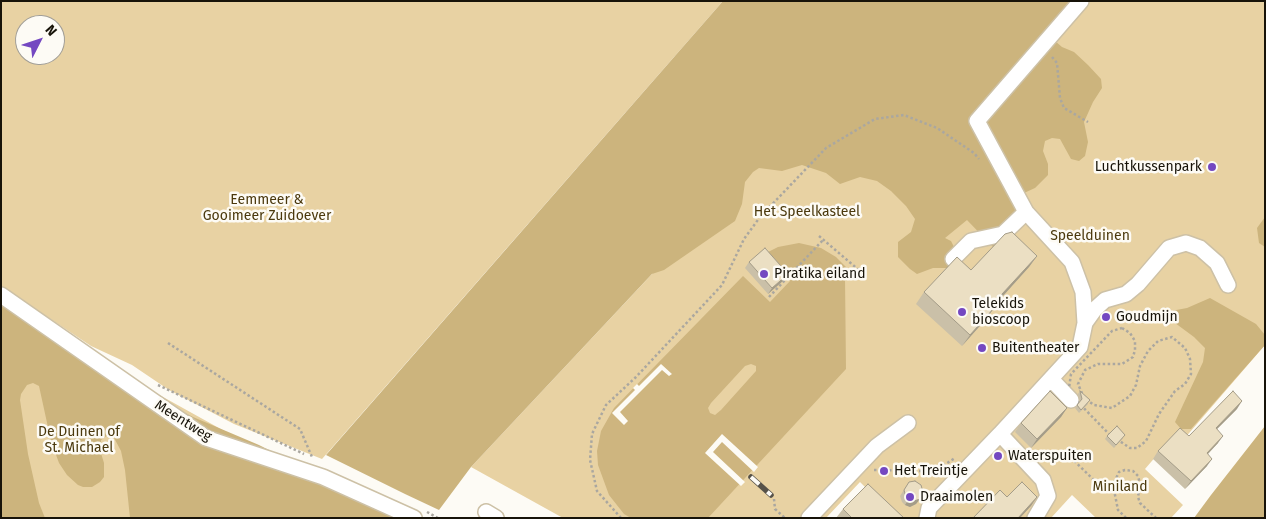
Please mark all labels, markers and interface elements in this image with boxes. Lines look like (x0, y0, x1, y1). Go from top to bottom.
north arrow (15, 15, 65, 65)
text: N (41, 21, 60, 40)
place label: Luchtkussenpark (1095, 159, 1202, 175)
marker: Luchtkussenpark (1206, 161, 1218, 173)
park label: Eemmeer & Gooimeer Zuidoever (203, 192, 331, 224)
park label: Het Speelkasteel (754, 204, 860, 220)
park label: Speelduinen (1050, 228, 1130, 244)
place label: Piratika eiland (774, 266, 866, 282)
marker: Piratika eiland (758, 268, 770, 280)
place label: Telekids bioscoop (972, 296, 1030, 328)
marker: Telekids bioscoop (956, 306, 968, 318)
place label: Goudmijn (1116, 309, 1178, 325)
marker: Goudmijn (1100, 311, 1112, 323)
place label: Buitentheater (992, 340, 1080, 356)
marker: Buitentheater (976, 342, 988, 354)
street label: Meentweg (151, 397, 215, 445)
park label: De Duinen of St. Michael (38, 424, 120, 457)
place label: Waterspuiten (1008, 448, 1092, 464)
marker: Waterspuiten (992, 450, 1004, 462)
place label: Het Treintje (894, 463, 968, 479)
marker: Het Treintje (878, 465, 890, 477)
park label: Miniland (1092, 479, 1148, 495)
place label: Draaimolen (920, 489, 993, 505)
marker: Draaimolen (904, 491, 916, 503)

